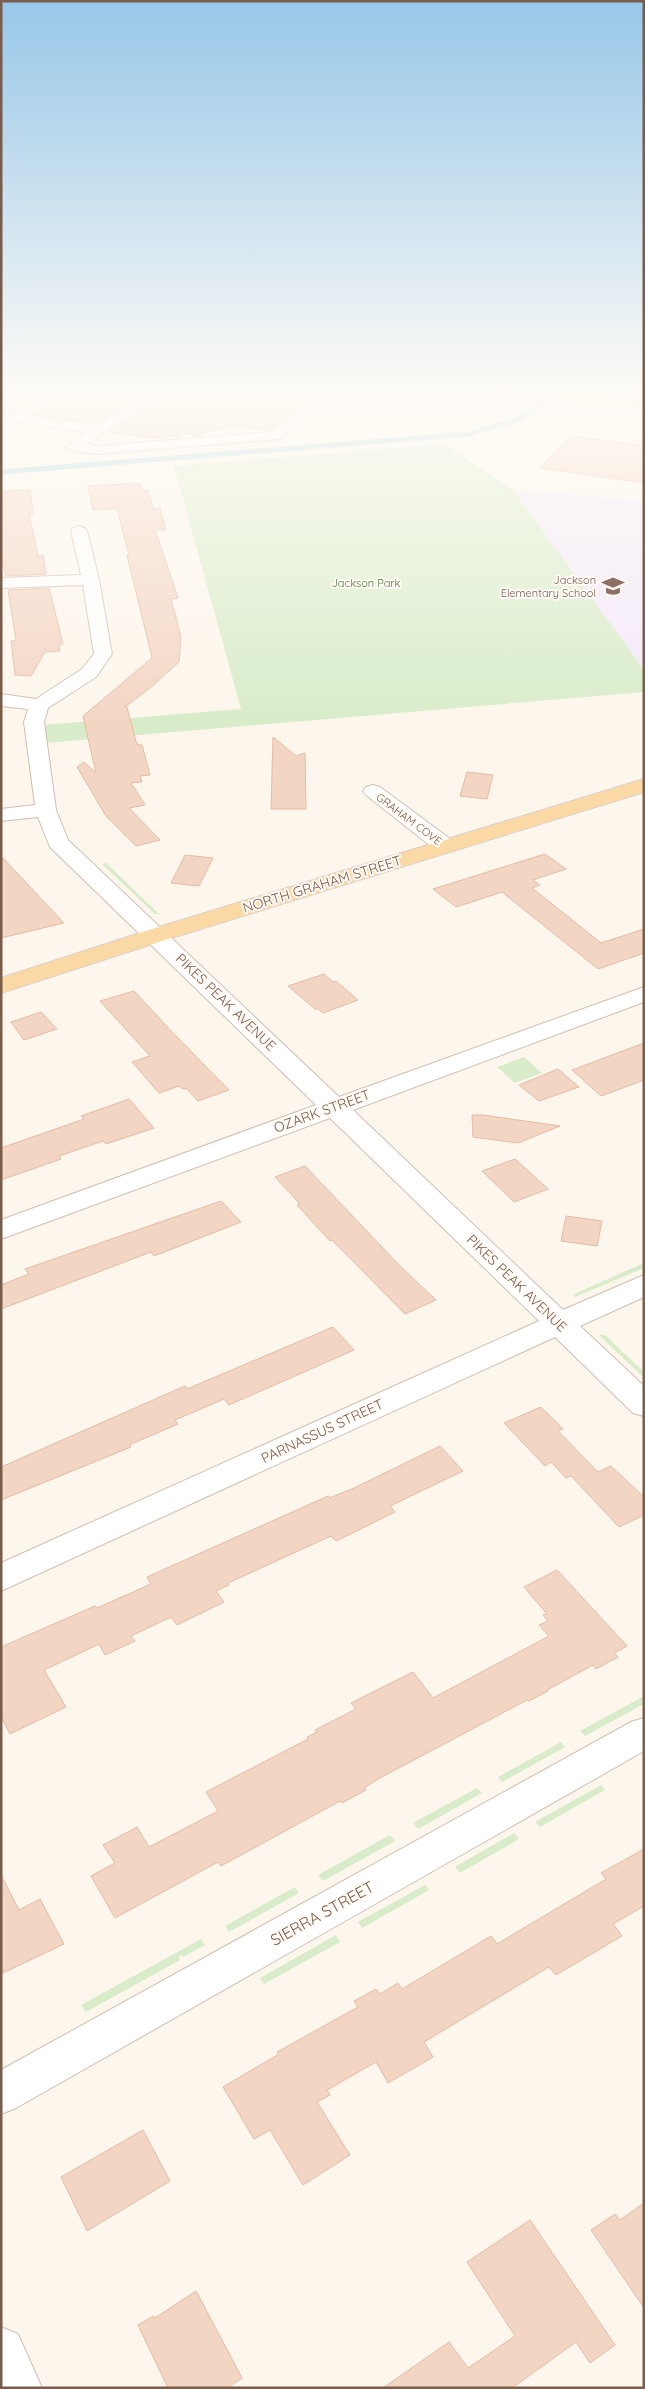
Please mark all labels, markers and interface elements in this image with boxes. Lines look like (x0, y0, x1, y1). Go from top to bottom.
place label: Jackson Elementary School (501, 573, 596, 600)
school or university icon: Jackson Elementary School (600, 573, 626, 599)
park label: Jackson Park (332, 576, 401, 590)
street label: GRAHAM COVE (374, 790, 444, 848)
street label: NORTH GRAHAM STREET (240, 851, 404, 917)
street label: PIKES PEAK AVENUE (172, 949, 280, 1055)
street label: OZARK STREET (271, 1085, 373, 1137)
street label: PIKES PEAK AVENUE (463, 1230, 571, 1336)
street label: PARNASSUS STREET (258, 1395, 386, 1467)
street label: SIERRA STREET (267, 1876, 378, 1950)

